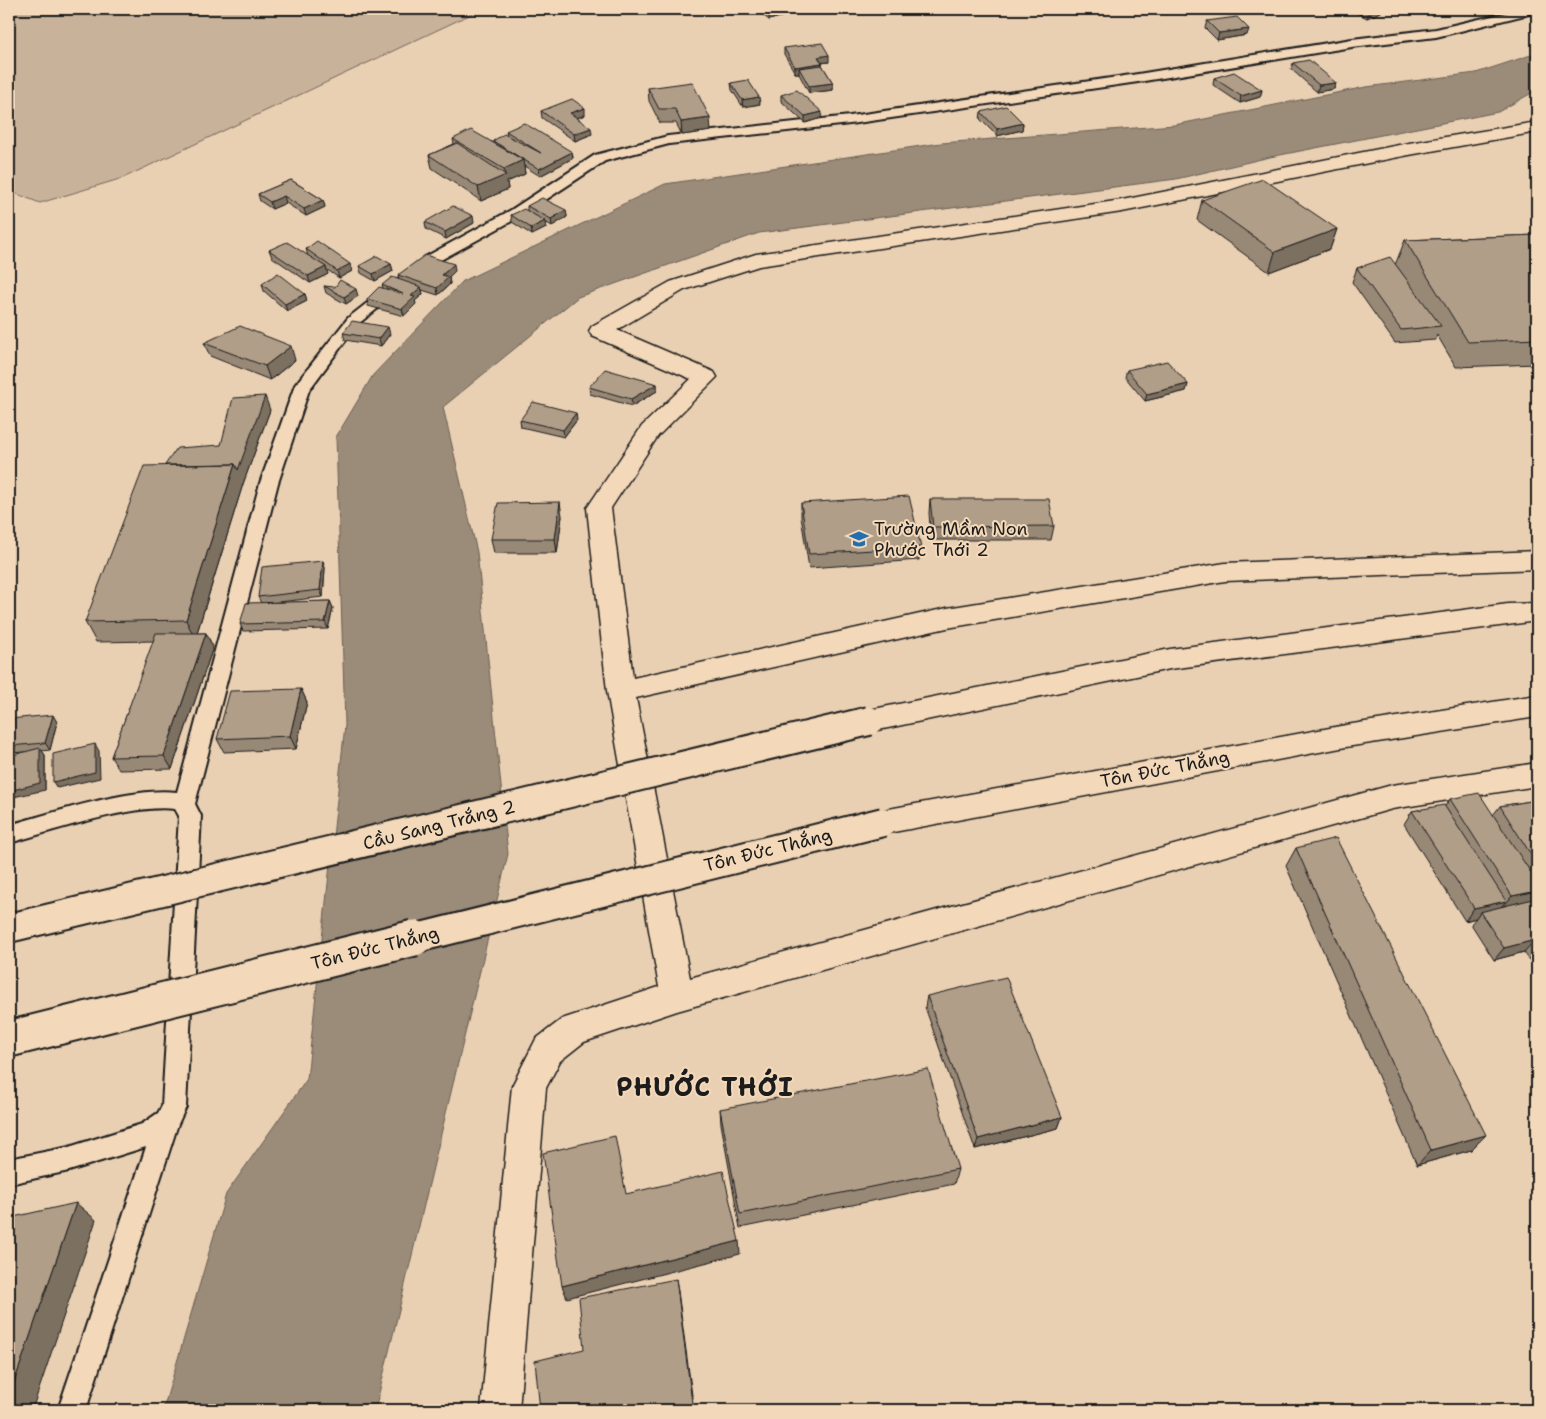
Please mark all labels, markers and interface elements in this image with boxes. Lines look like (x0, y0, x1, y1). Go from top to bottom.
place label: Trường Mầm Non Phước Thới 2 (874, 517, 1028, 562)
school or university icon: Trường Mầm Non Phước Thới 2 (848, 528, 870, 550)
street label: Tôn Đức Thắng (1098, 745, 1232, 793)
street label: Cầu Sang Trắng 2 (360, 794, 518, 856)
street label: Tôn Đức Thắng (702, 823, 834, 877)
street label: Tôn Đức Thắng (309, 921, 441, 975)
district label: PHƯỚC THỚI (616, 1068, 794, 1104)

